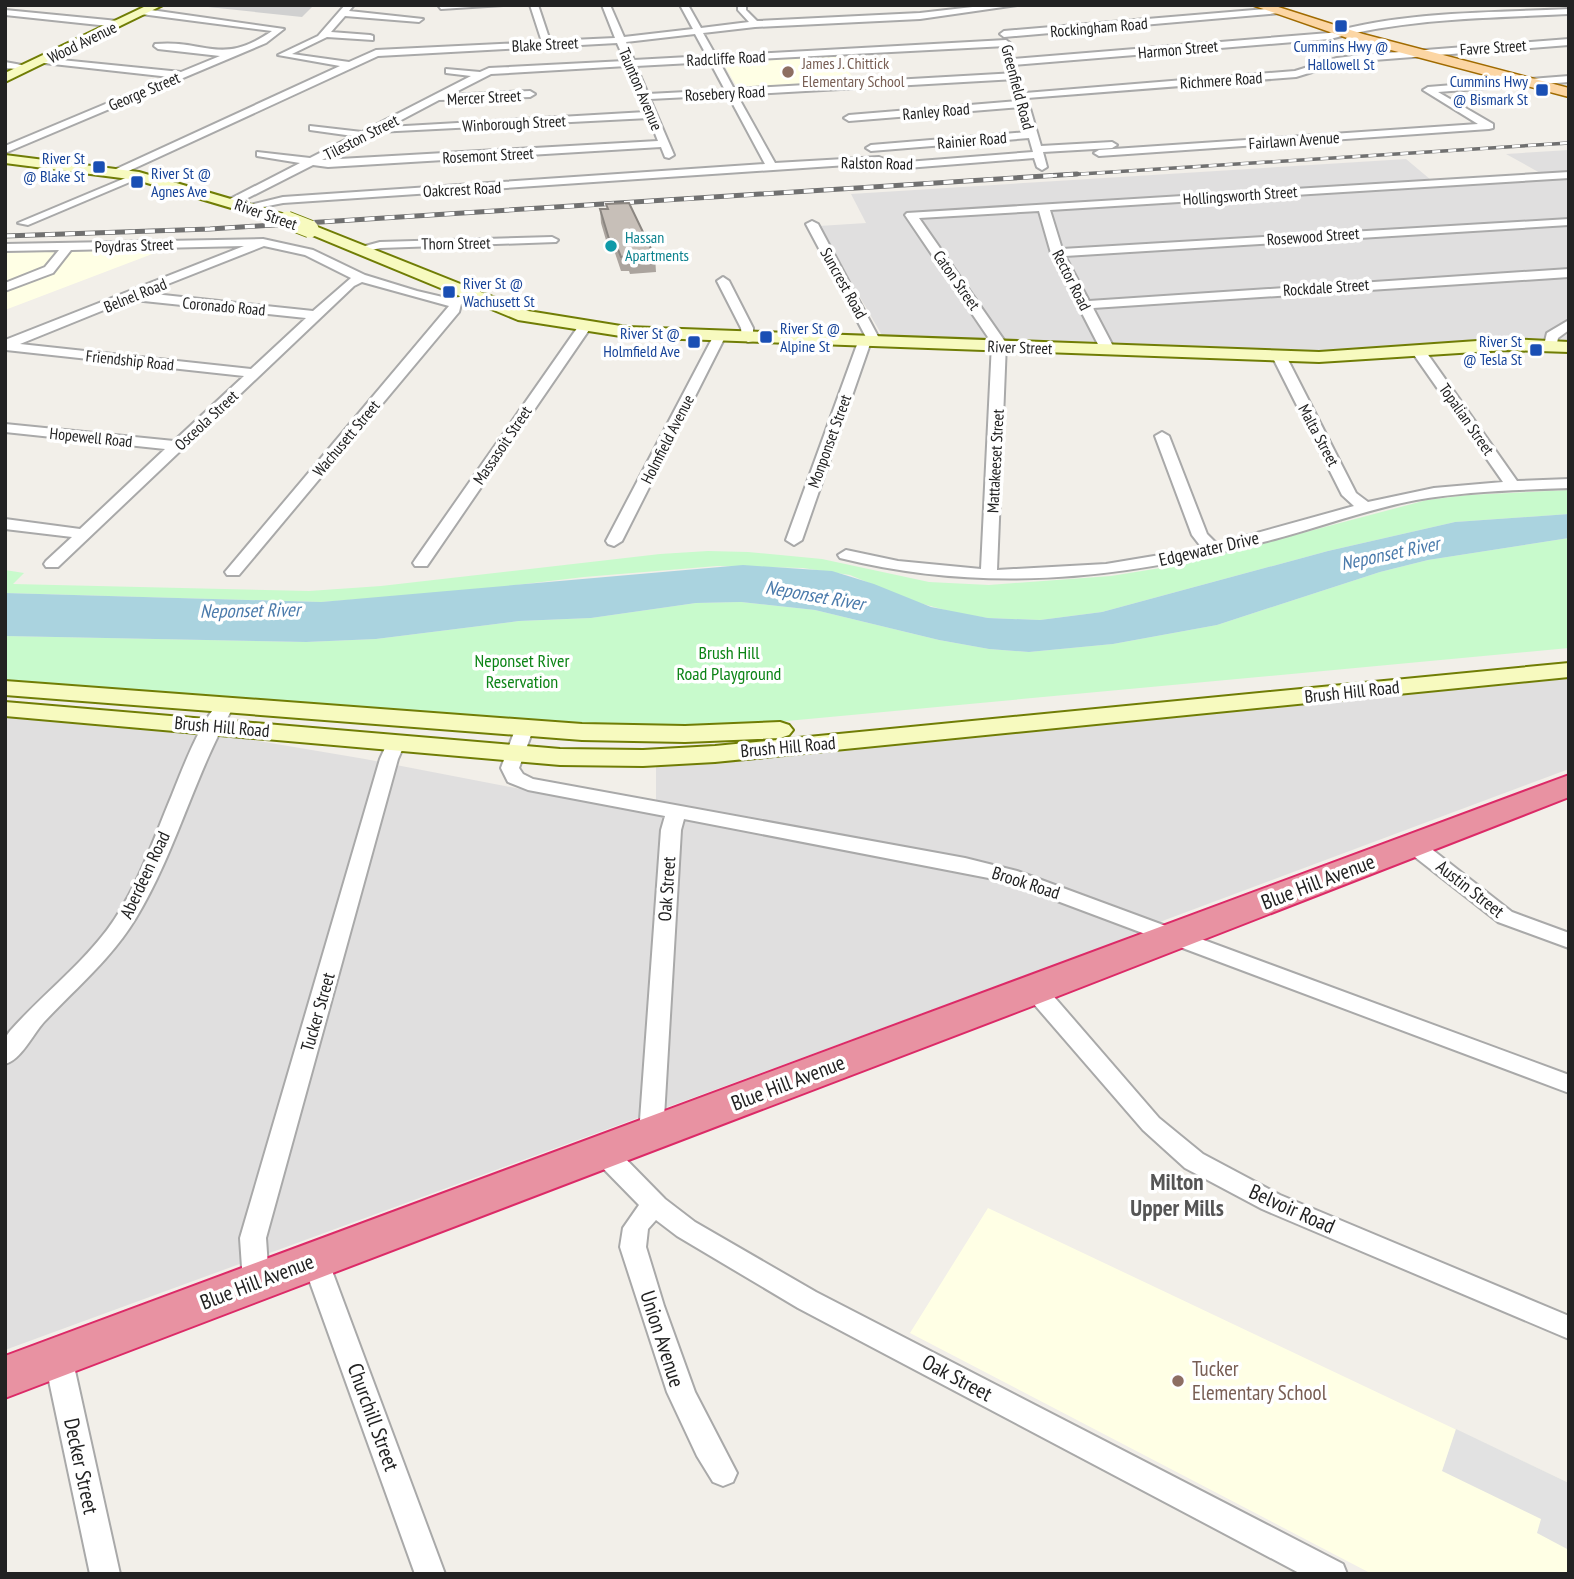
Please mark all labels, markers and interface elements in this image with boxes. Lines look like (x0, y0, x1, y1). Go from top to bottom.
street label: Rockingham Road (1049, 13, 1149, 41)
street label: Wood Avenue (44, 17, 120, 67)
marker: Cummins Hwy @ Hallowell St (1333, 18, 1349, 34)
street label: Blake Street (511, 32, 579, 56)
street label: Harmon Street (1137, 35, 1219, 62)
street label: Favre Street (1459, 35, 1528, 59)
place label: Cummins Hwy @ Hallowell St (1293, 36, 1389, 74)
street label: Greenfield Road (997, 42, 1039, 132)
street label: Taunton Avenue (615, 45, 667, 133)
street label: Radcliffe Road (686, 46, 766, 70)
place label: James J. Chittick Elementary School (801, 53, 905, 91)
marker: James J. Chittick Elementary School (780, 64, 796, 80)
street label: George Street (105, 67, 183, 115)
street label: Richmere Road (1179, 67, 1263, 93)
place label: Cummins Hwy @ Bismark St (1450, 71, 1529, 109)
street label: Rosebery Road (684, 81, 766, 105)
marker: Cummins Hwy @ Bismark St (1534, 82, 1550, 98)
street label: Mercer Street (446, 85, 522, 109)
street label: Ranley Road (902, 98, 971, 124)
street label: Tileston Street (320, 109, 402, 164)
street label: Winborough Street (462, 110, 567, 136)
street label: Rainier Road (936, 127, 1008, 153)
street label: Fairlawn Avenue (1248, 127, 1340, 153)
street label: Rosemont Street (442, 143, 535, 167)
place label: River St @ Blake St (23, 148, 86, 186)
street label: Ralston Road (841, 152, 913, 174)
marker: River St @ Blake St (91, 159, 107, 175)
place label: River St @ Agnes Ave (151, 163, 211, 201)
marker: River St @ Agnes Ave (129, 174, 145, 190)
street label: Oakcrest Road (422, 177, 502, 201)
street label: Hollingsworth Street (1182, 181, 1298, 209)
street label: River Street (232, 194, 300, 234)
street label: Rosewood Street (1266, 223, 1360, 249)
place label: Hassan Apartments (625, 227, 689, 265)
street label: Thorn Street (421, 232, 491, 254)
street label: Poydras Street (94, 234, 174, 256)
marker: Hassan Apartments (603, 238, 619, 254)
street label: Suncrest Road (816, 244, 872, 322)
street label: Caton Street (929, 246, 985, 314)
street label: Rector Road (1048, 246, 1096, 314)
street label: Belnel Road (101, 273, 169, 317)
place label: River St @ Wachusett St (463, 273, 535, 311)
street label: Rockdale Street (1282, 274, 1370, 300)
marker: River St @ Wachusett St (441, 284, 457, 300)
street label: Coronado Road (182, 292, 266, 320)
place label: River St @ Alpine St (780, 318, 840, 356)
place label: River St @ Holmfield Ave (603, 323, 680, 361)
marker: River St @ Alpine St (758, 329, 774, 345)
place label: River St @ Tesla St (1463, 331, 1523, 369)
marker: River St @ Holmfield Ave (686, 334, 702, 350)
street label: River Street (987, 336, 1053, 358)
marker: River St @ Tesla St (1528, 342, 1544, 358)
street label: Friendship Road (85, 345, 175, 375)
street label: Topalian Street (1435, 379, 1499, 459)
street label: Osceola Street (170, 385, 242, 454)
street label: Holmfield Avenue (636, 391, 698, 487)
street label: Monponset Street (803, 391, 855, 490)
street label: Wachusett Street (308, 395, 384, 480)
street label: Malta Street (1294, 400, 1344, 470)
street label: Massasoit Street (468, 401, 536, 488)
street label: Mattakeeset Street (982, 408, 1008, 513)
street label: Hopewell Road (49, 423, 133, 451)
street label: Edgewater Drive (1157, 526, 1261, 571)
water label: Neponset River (1339, 530, 1444, 575)
water label: Neponset River (764, 574, 869, 616)
water label: Neponset River (200, 597, 303, 623)
park label: Brush Hill Road Playground (677, 641, 781, 685)
park label: Neponset River Reservation (475, 649, 569, 693)
street label: Brush Hill Road (1303, 675, 1401, 708)
street label: Brush Hill Road (173, 711, 271, 742)
street label: Brush Hill Road (739, 731, 837, 762)
street label: Aberdeen Road (114, 827, 175, 922)
street label: Blue Hill Avenue (1257, 847, 1378, 916)
street label: Austin Street (1432, 855, 1509, 922)
street label: Oak Street (653, 856, 680, 922)
street label: Brook Road (989, 861, 1063, 904)
street label: Tucker Street (295, 970, 340, 1054)
street label: Blue Hill Avenue (727, 1048, 848, 1117)
district label: Milton Upper Mills (1130, 1167, 1224, 1222)
street label: Belvoir Road (1245, 1178, 1339, 1239)
street label: Blue Hill Avenue (196, 1247, 317, 1316)
street label: Union Avenue (634, 1287, 691, 1391)
street label: Oak Street (918, 1348, 997, 1407)
place label: Tucker Elementary School (1192, 1355, 1327, 1406)
street label: Churchill Street (342, 1359, 406, 1475)
marker: Tucker Elementary School (1170, 1373, 1186, 1389)
street label: Decker Street (58, 1416, 105, 1517)

